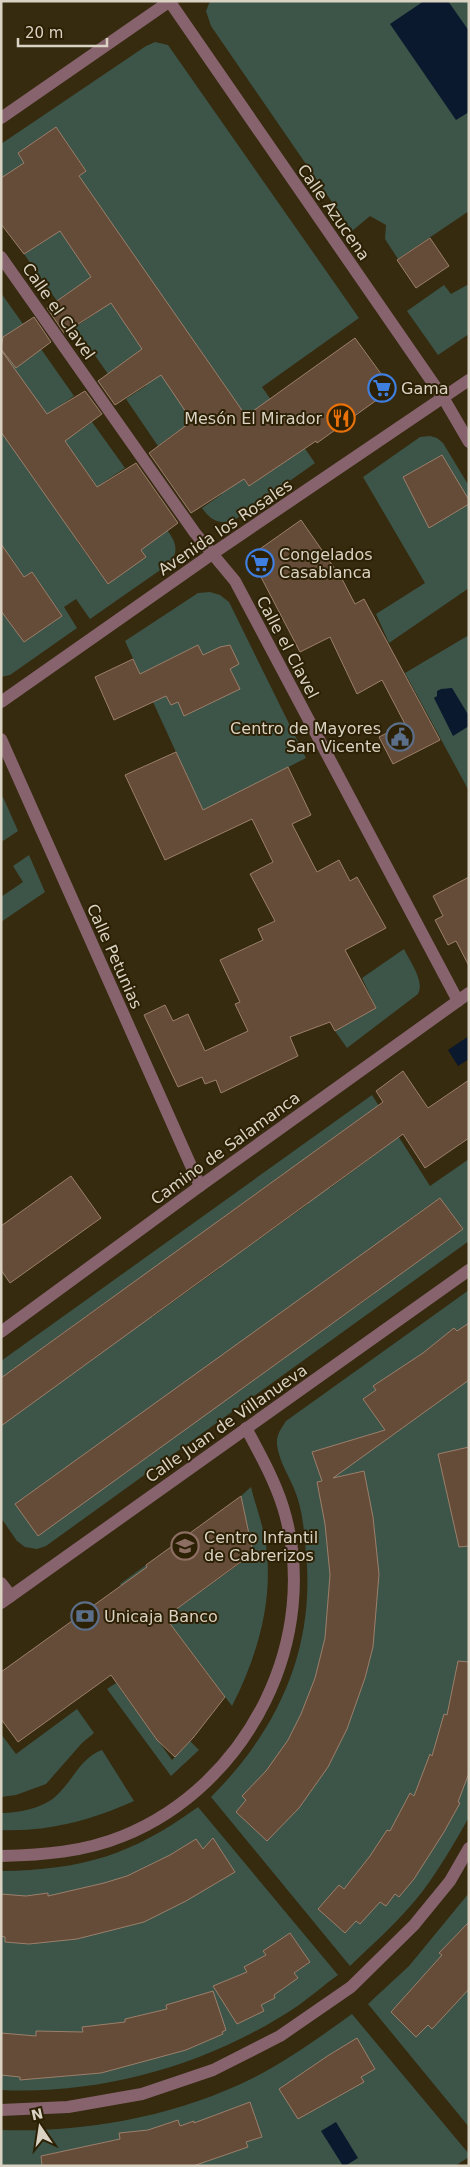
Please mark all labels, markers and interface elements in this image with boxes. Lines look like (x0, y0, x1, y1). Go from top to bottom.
scale bar (18, 15, 106, 47)
text: 20 m (25, 24, 63, 42)
street label: Calle Azucena (293, 161, 374, 264)
street label: Calle el Clavel (18, 259, 99, 363)
supermarket icon: Gama (367, 373, 397, 403)
place label: Gama (401, 379, 449, 398)
restaurant icon: Mesón El Mirador (326, 403, 356, 433)
place label: Mesón El Mirador (184, 409, 322, 428)
street label: Avenida los Rosales (155, 475, 296, 579)
place label: Congelados Casablanca (279, 545, 373, 582)
supermarket icon: Congelados Casablanca (245, 548, 275, 578)
street label: Calle el Clavel (253, 593, 323, 702)
place label: Centro de Mayores San Vicente (230, 719, 381, 756)
public building icon: Centro de Mayores San Vicente (385, 722, 415, 752)
street label: Calle Petunias (83, 901, 146, 1012)
street label: Camino de Salamanca (147, 1088, 303, 1209)
street label: Calle Juan de Villanueva (142, 1360, 311, 1487)
place label: Centro Infantil de Cabrerizos (204, 1528, 318, 1565)
school or university icon: Centro Infantil de Cabrerizos (170, 1531, 200, 1561)
bank icon: Unicaja Banco (70, 1601, 100, 1631)
place label: Unicaja Banco (104, 1607, 218, 1626)
north arrow (15, 2102, 65, 2152)
text: N (30, 2105, 45, 2123)

